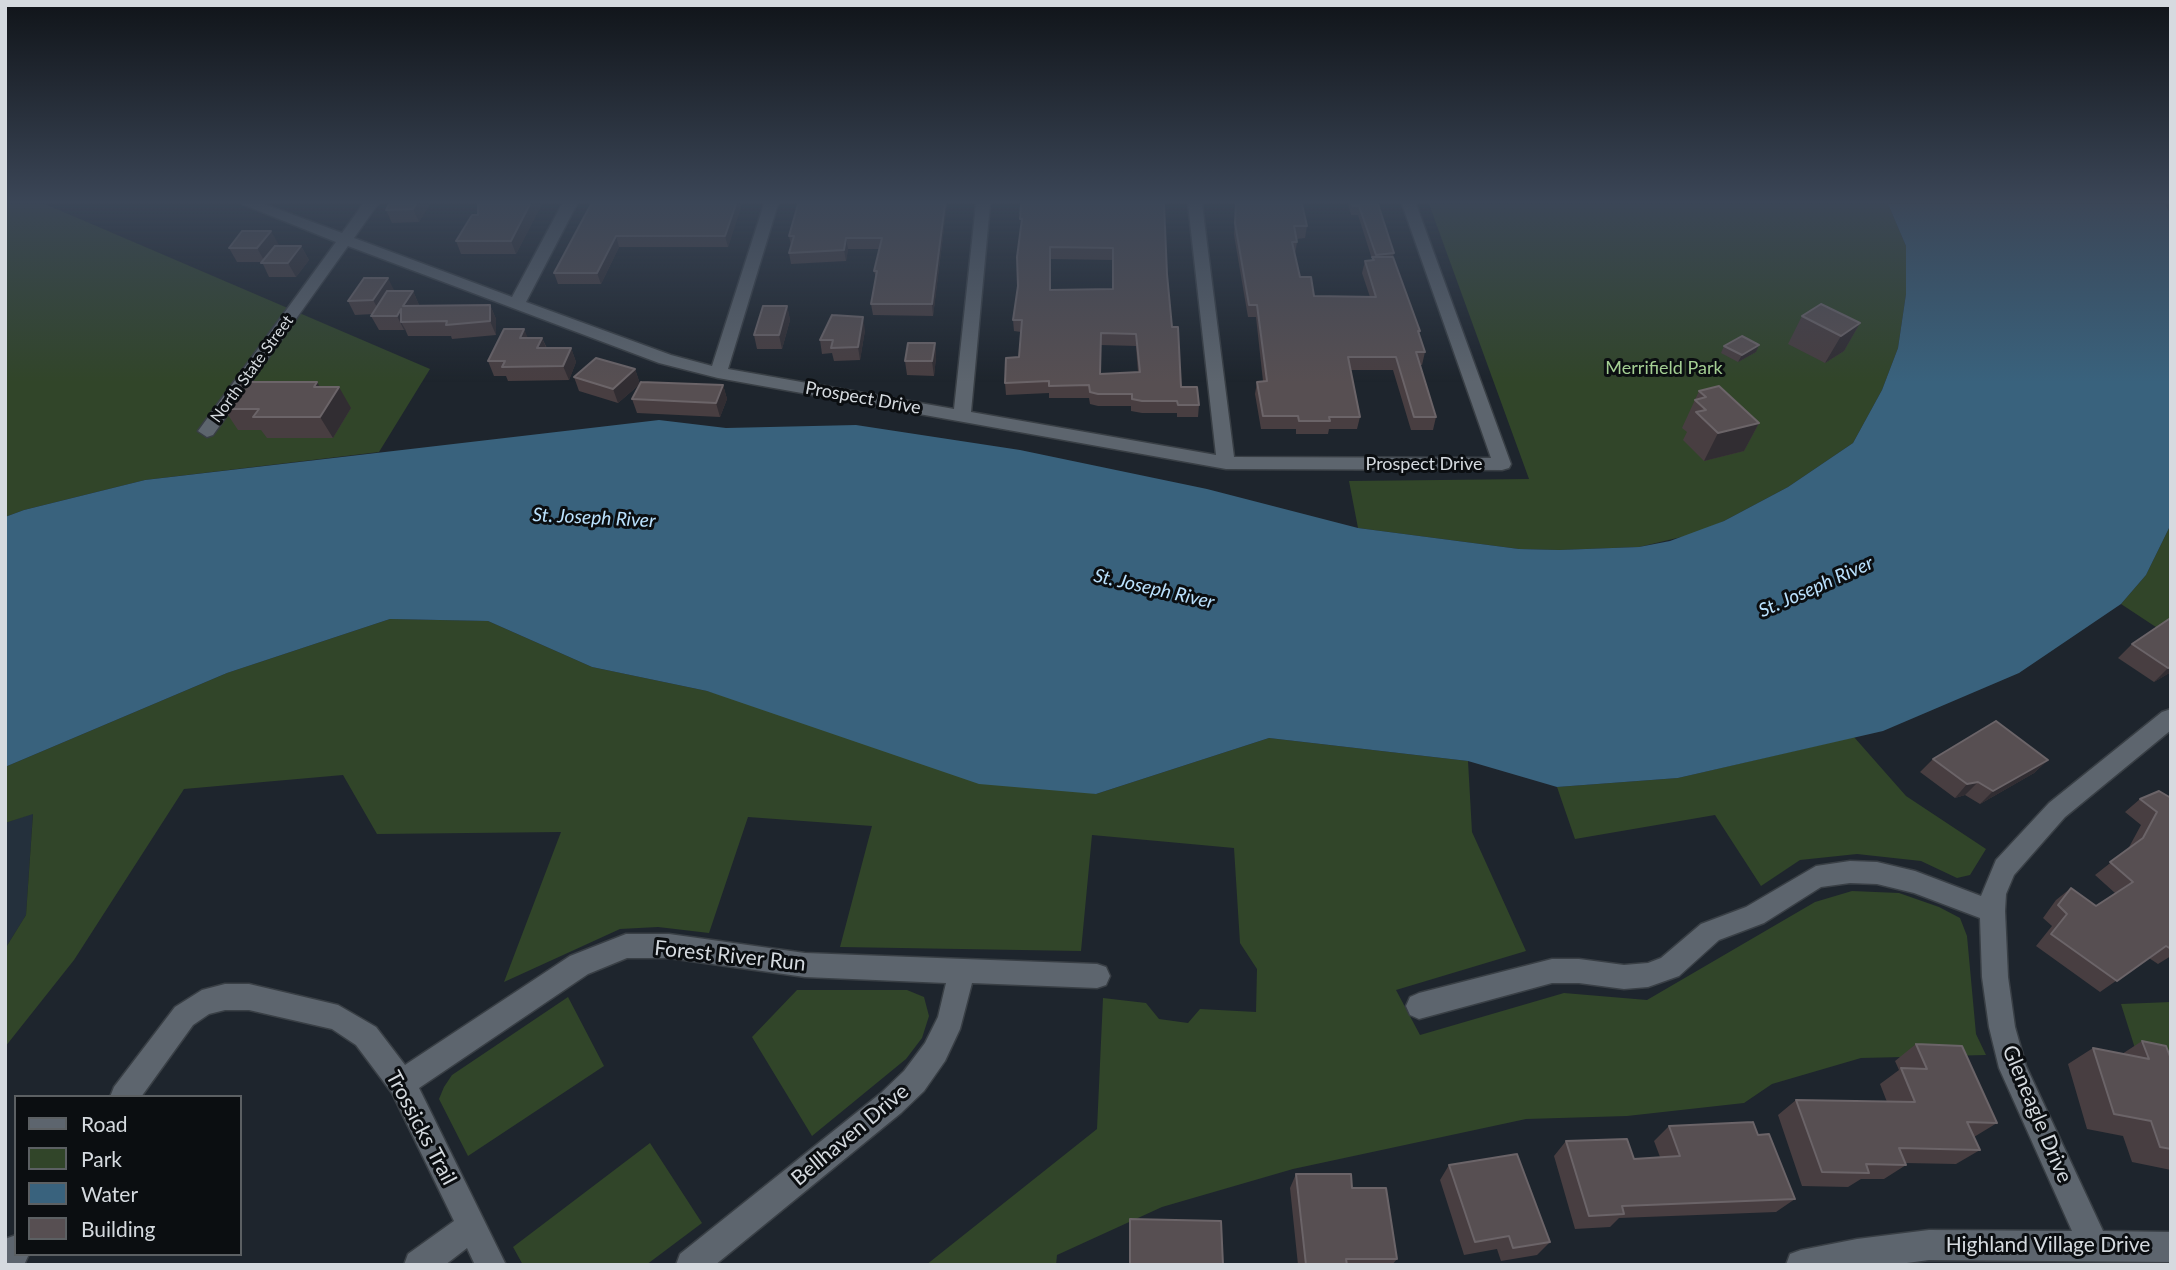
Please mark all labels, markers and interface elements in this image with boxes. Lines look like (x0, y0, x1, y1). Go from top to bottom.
street label: North State Street (207, 312, 297, 426)
park label: Merrifield Park (1605, 357, 1723, 379)
street label: Prospect Drive (804, 377, 922, 419)
street label: Prospect Drive (1366, 453, 1482, 475)
water label: St. Joseph River (532, 503, 656, 533)
water label: St. Joseph River (1755, 552, 1877, 622)
water label: St. Joseph River (1091, 564, 1217, 614)
street label: Forest River Run (653, 936, 807, 976)
street label: Gleneagle Drive (1997, 1041, 2077, 1187)
street label: Trossicks Trail (380, 1067, 462, 1189)
street label: Bellhaven Drive (786, 1079, 914, 1191)
legend (14, 1095, 242, 1256)
text: Road (81, 1111, 128, 1136)
text: Park (81, 1146, 122, 1171)
text: Water (81, 1181, 138, 1206)
text: Building (81, 1216, 156, 1241)
street label: Highland Village Drive (1946, 1232, 2150, 1258)

